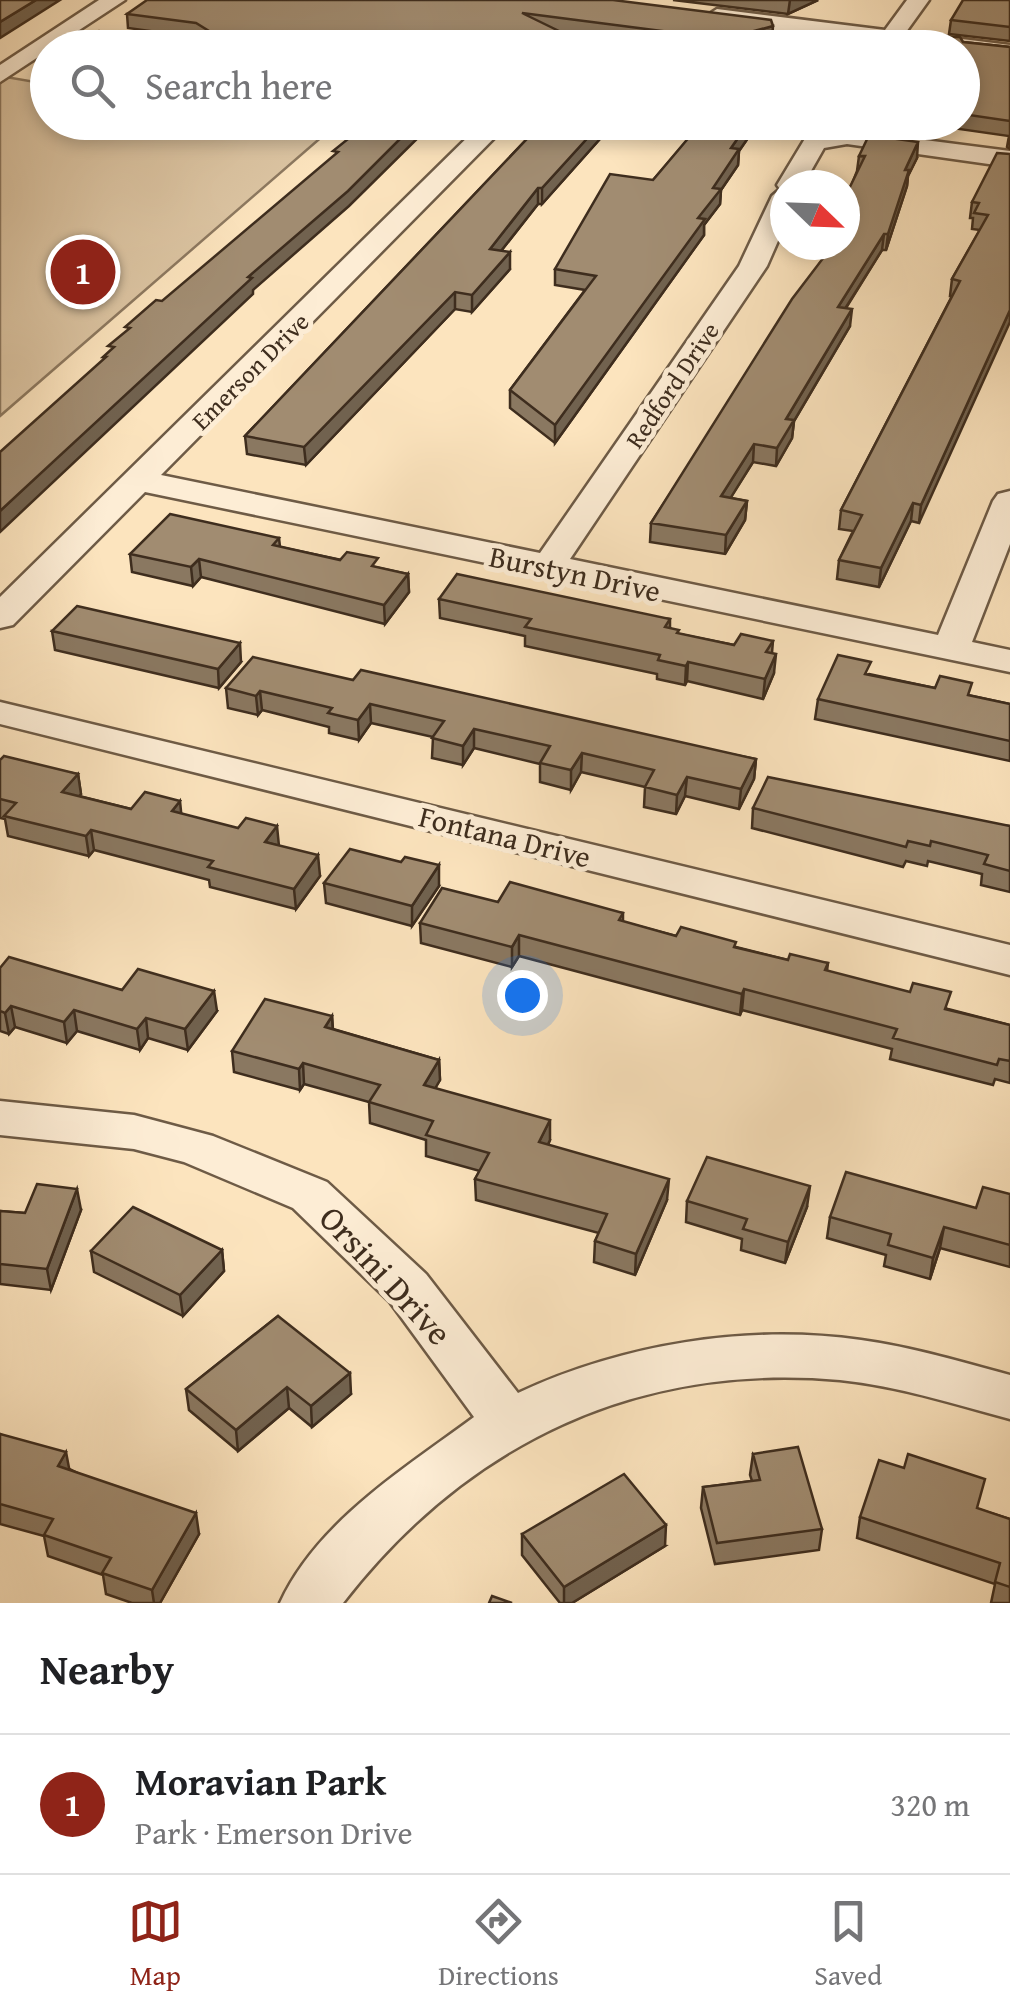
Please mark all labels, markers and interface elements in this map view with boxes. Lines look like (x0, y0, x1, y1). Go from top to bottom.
search box (30, 30, 980, 140)
text: Search here (145, 57, 333, 113)
icon: search (65, 58, 120, 113)
north arrow (770, 170, 860, 260)
pin: 1 (51, 234, 116, 310)
street label: Emerson Drive (183, 304, 317, 438)
street label: Redford Drive (616, 315, 728, 455)
street label: Burstyn Drive (485, 533, 665, 613)
street label: Fontana Drive (415, 793, 595, 879)
your location (497, 970, 548, 1021)
street label: Orsini Drive (308, 1194, 464, 1356)
text: Nearby (40, 1638, 174, 1699)
text: Moravian Park (135, 1753, 386, 1809)
text: 1 (64, 1781, 81, 1828)
text: 320 m (891, 1781, 970, 1828)
text: Park · Emerson Drive (135, 1809, 413, 1856)
tab: Map (128, 1894, 183, 1995)
tab: Directions (438, 1894, 559, 1995)
tab: Saved (814, 1894, 882, 1995)

